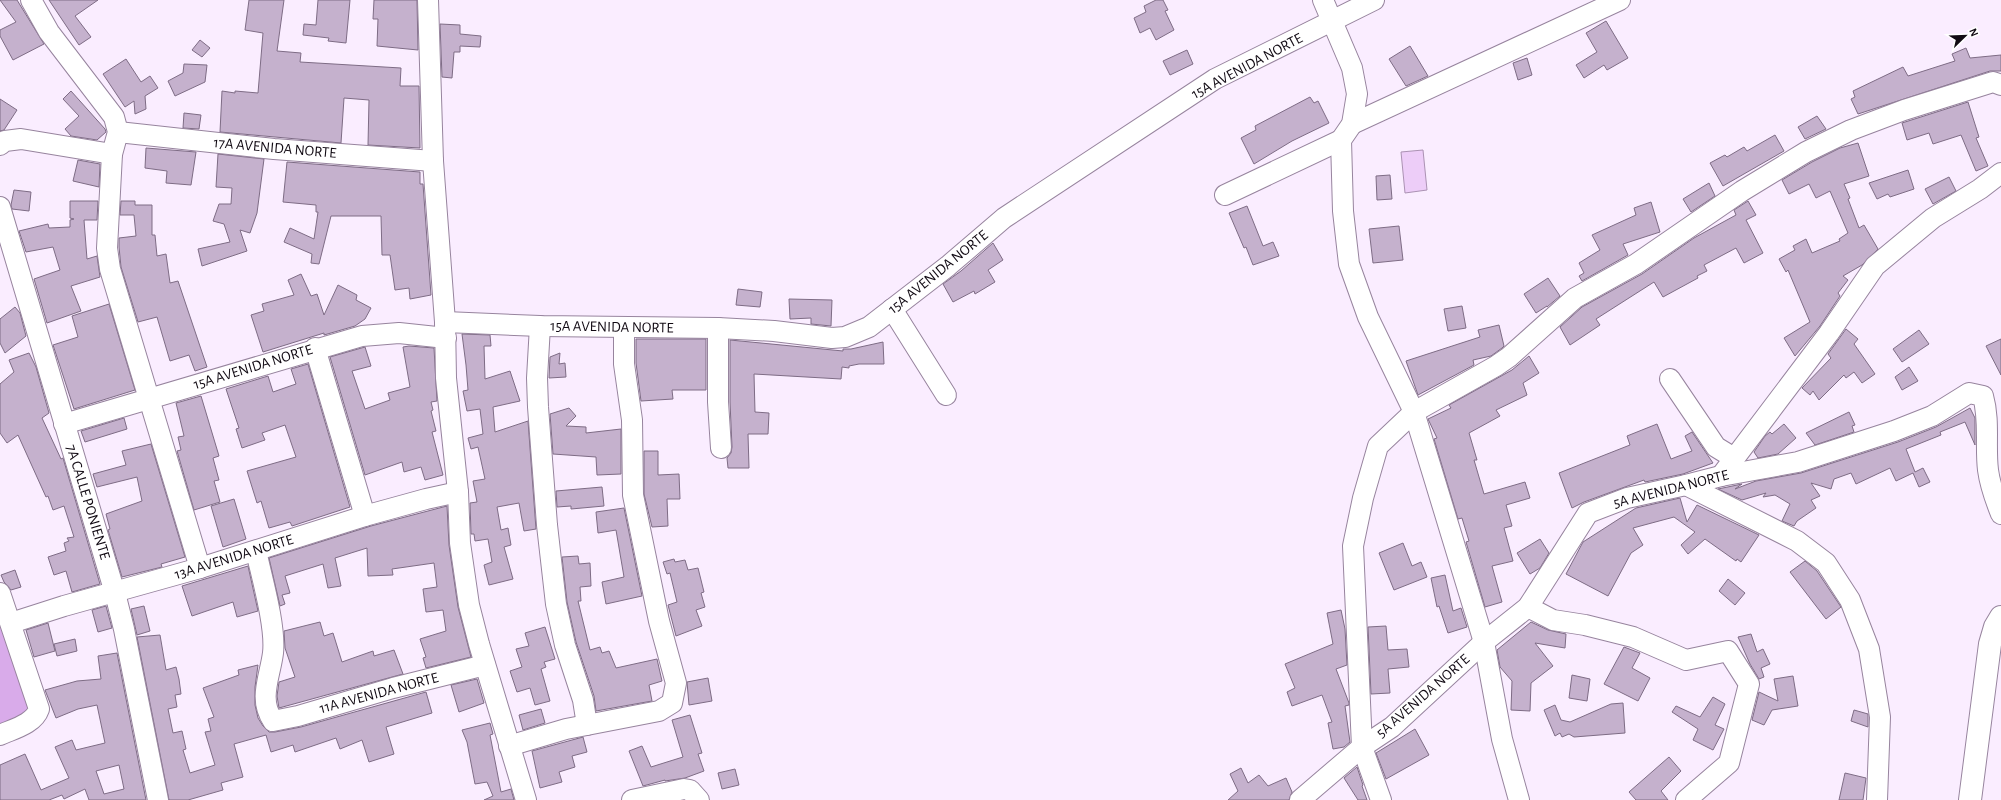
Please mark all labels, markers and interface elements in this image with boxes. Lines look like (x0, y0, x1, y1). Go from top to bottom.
north arrow (1945, 16, 1985, 56)
text: N (1967, 27, 1980, 38)
street label: 15A AVENIDA NORTE (1189, 30, 1305, 102)
street label: 17A AVENIDA NORTE (213, 135, 337, 161)
street label: 15A AVENIDA NORTE (885, 227, 991, 317)
street label: 15A AVENIDA NORTE (550, 318, 674, 336)
street label: 15A AVENIDA NORTE (192, 342, 314, 392)
street label: 7A CALLE PONIENTE (63, 443, 113, 561)
street label: 5A AVENIDA NORTE (1612, 467, 1730, 511)
street label: 13A AVENIDA NORTE (173, 532, 295, 582)
street label: 5A AVENIDA NORTE (1373, 652, 1473, 740)
street label: 11A AVENIDA NORTE (318, 670, 440, 716)

